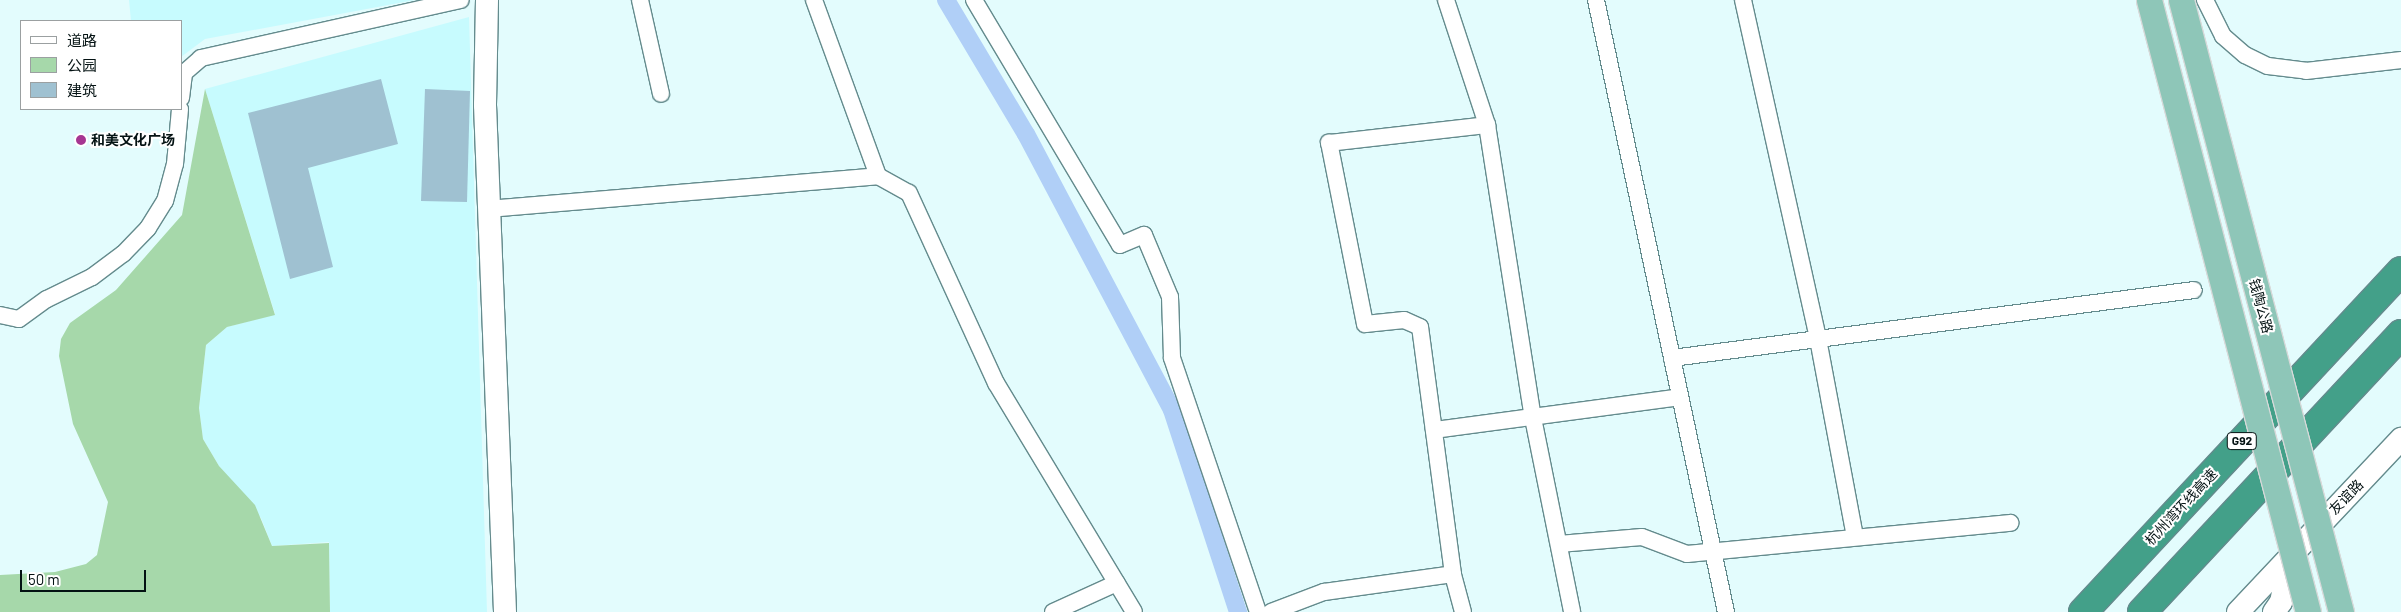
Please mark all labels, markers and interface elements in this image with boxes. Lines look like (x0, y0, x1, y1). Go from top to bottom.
legend (20, 20, 182, 110)
text: 道路 (67, 31, 97, 49)
text: 公园 (67, 56, 97, 74)
text: 建筑 (67, 81, 97, 99)
place label: 和美文化广场 (91, 132, 175, 148)
marker: 和美文化广场 (75, 134, 87, 146)
street label: 钱陶公路 (2246, 277, 2276, 335)
road number: G92 (2226, 432, 2258, 451)
street label: 杭州湾环线高速 (2141, 465, 2221, 549)
street label: 友谊路 (2325, 476, 2367, 518)
scale bar (22, 560, 149, 592)
text: 50 m (28, 570, 60, 588)

